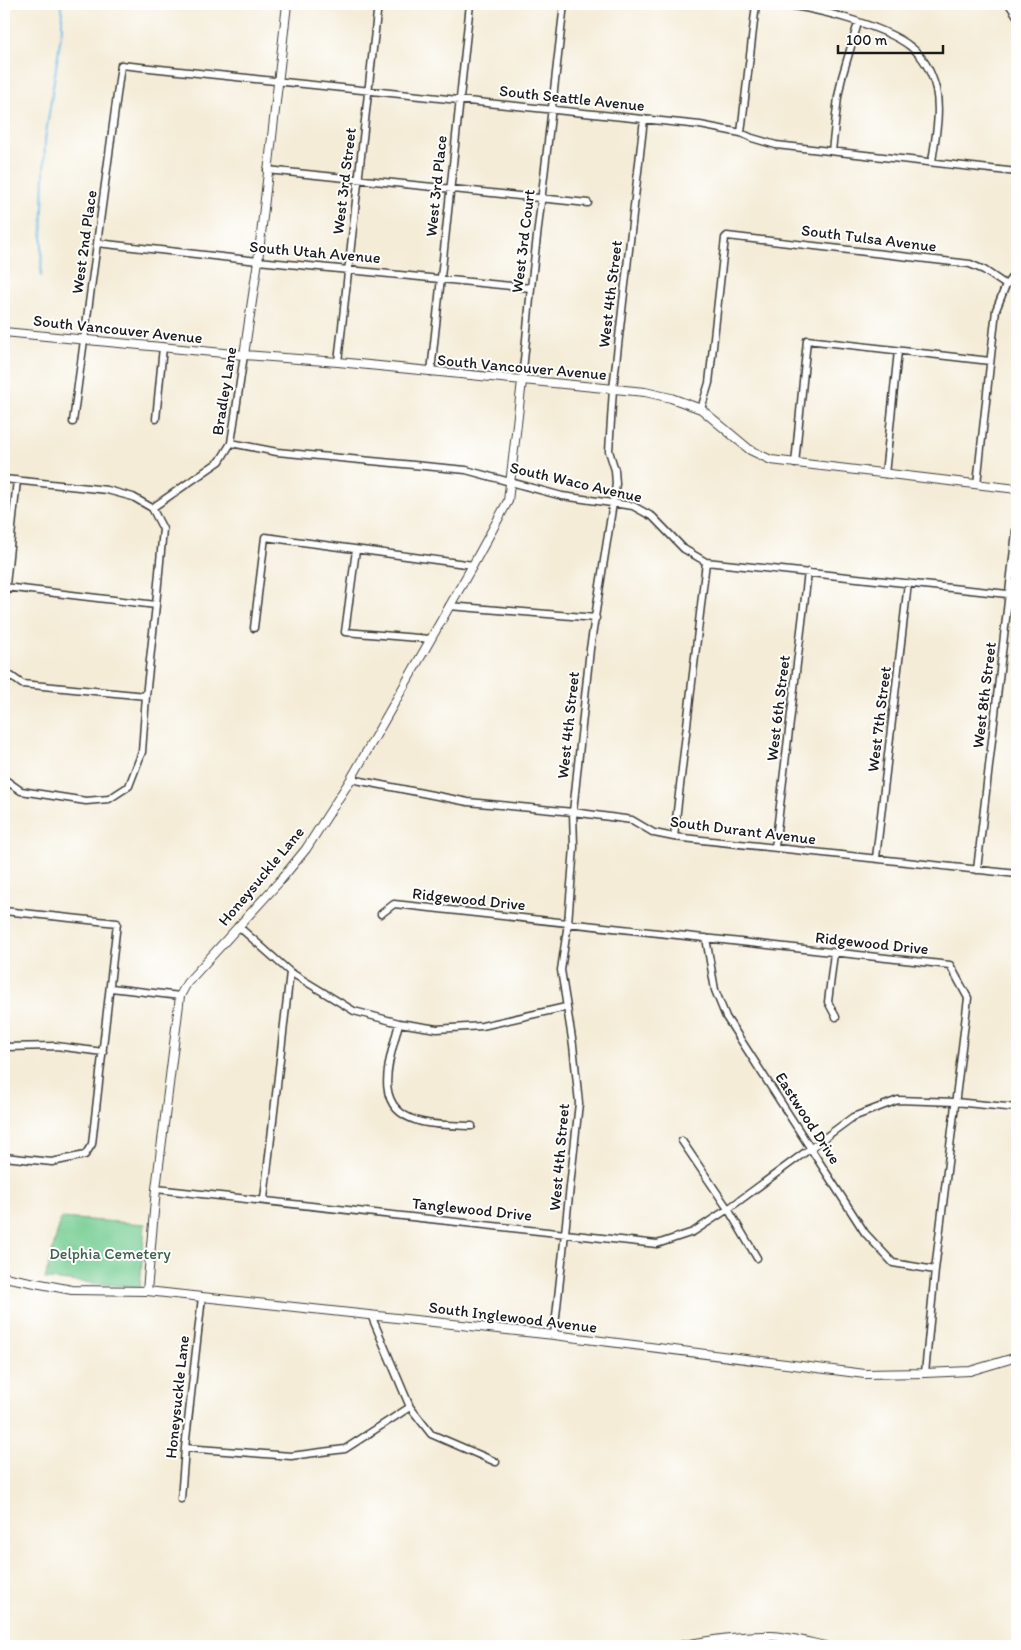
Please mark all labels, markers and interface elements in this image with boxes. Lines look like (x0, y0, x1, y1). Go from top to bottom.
scale bar (838, 22, 944, 54)
text: 100 m (846, 31, 888, 49)
street label: South Seattle Avenue (498, 81, 646, 115)
street label: West 3rd Street (328, 126, 360, 236)
street label: West 3rd Place (421, 134, 451, 238)
street label: West 3rd Court (507, 188, 539, 294)
street label: West 2nd Place (67, 189, 101, 295)
street label: South Tulsa Avenue (800, 220, 938, 256)
street label: South Utah Avenue (249, 237, 382, 267)
street label: West 4th Street (594, 239, 626, 349)
street label: South Vancouver Avenue (32, 311, 204, 347)
street label: Bradley Lane (208, 345, 240, 437)
street label: South Vancouver Avenue (436, 350, 608, 384)
street label: South Waco Avenue (508, 458, 644, 506)
street label: West 8th Street (968, 641, 1000, 749)
street label: West 6th Street (762, 654, 794, 762)
street label: West 7th Street (863, 665, 895, 773)
street label: West 4th Street (553, 670, 583, 780)
street label: South Durant Avenue (669, 812, 817, 848)
street label: Honeysuckle Lane (214, 822, 308, 929)
street label: Ridgewood Drive (411, 884, 527, 914)
street label: Ridgewood Drive (814, 928, 930, 958)
street label: Eastwood Drive (771, 1069, 845, 1167)
street label: West 4th Street (545, 1102, 573, 1212)
street label: Tanglewood Drive (411, 1193, 533, 1225)
park label: Delphia Cemetery (49, 1244, 171, 1263)
street label: South Inglewood Avenue (428, 1297, 599, 1337)
street label: Honeysuckle Lane (161, 1334, 193, 1459)

